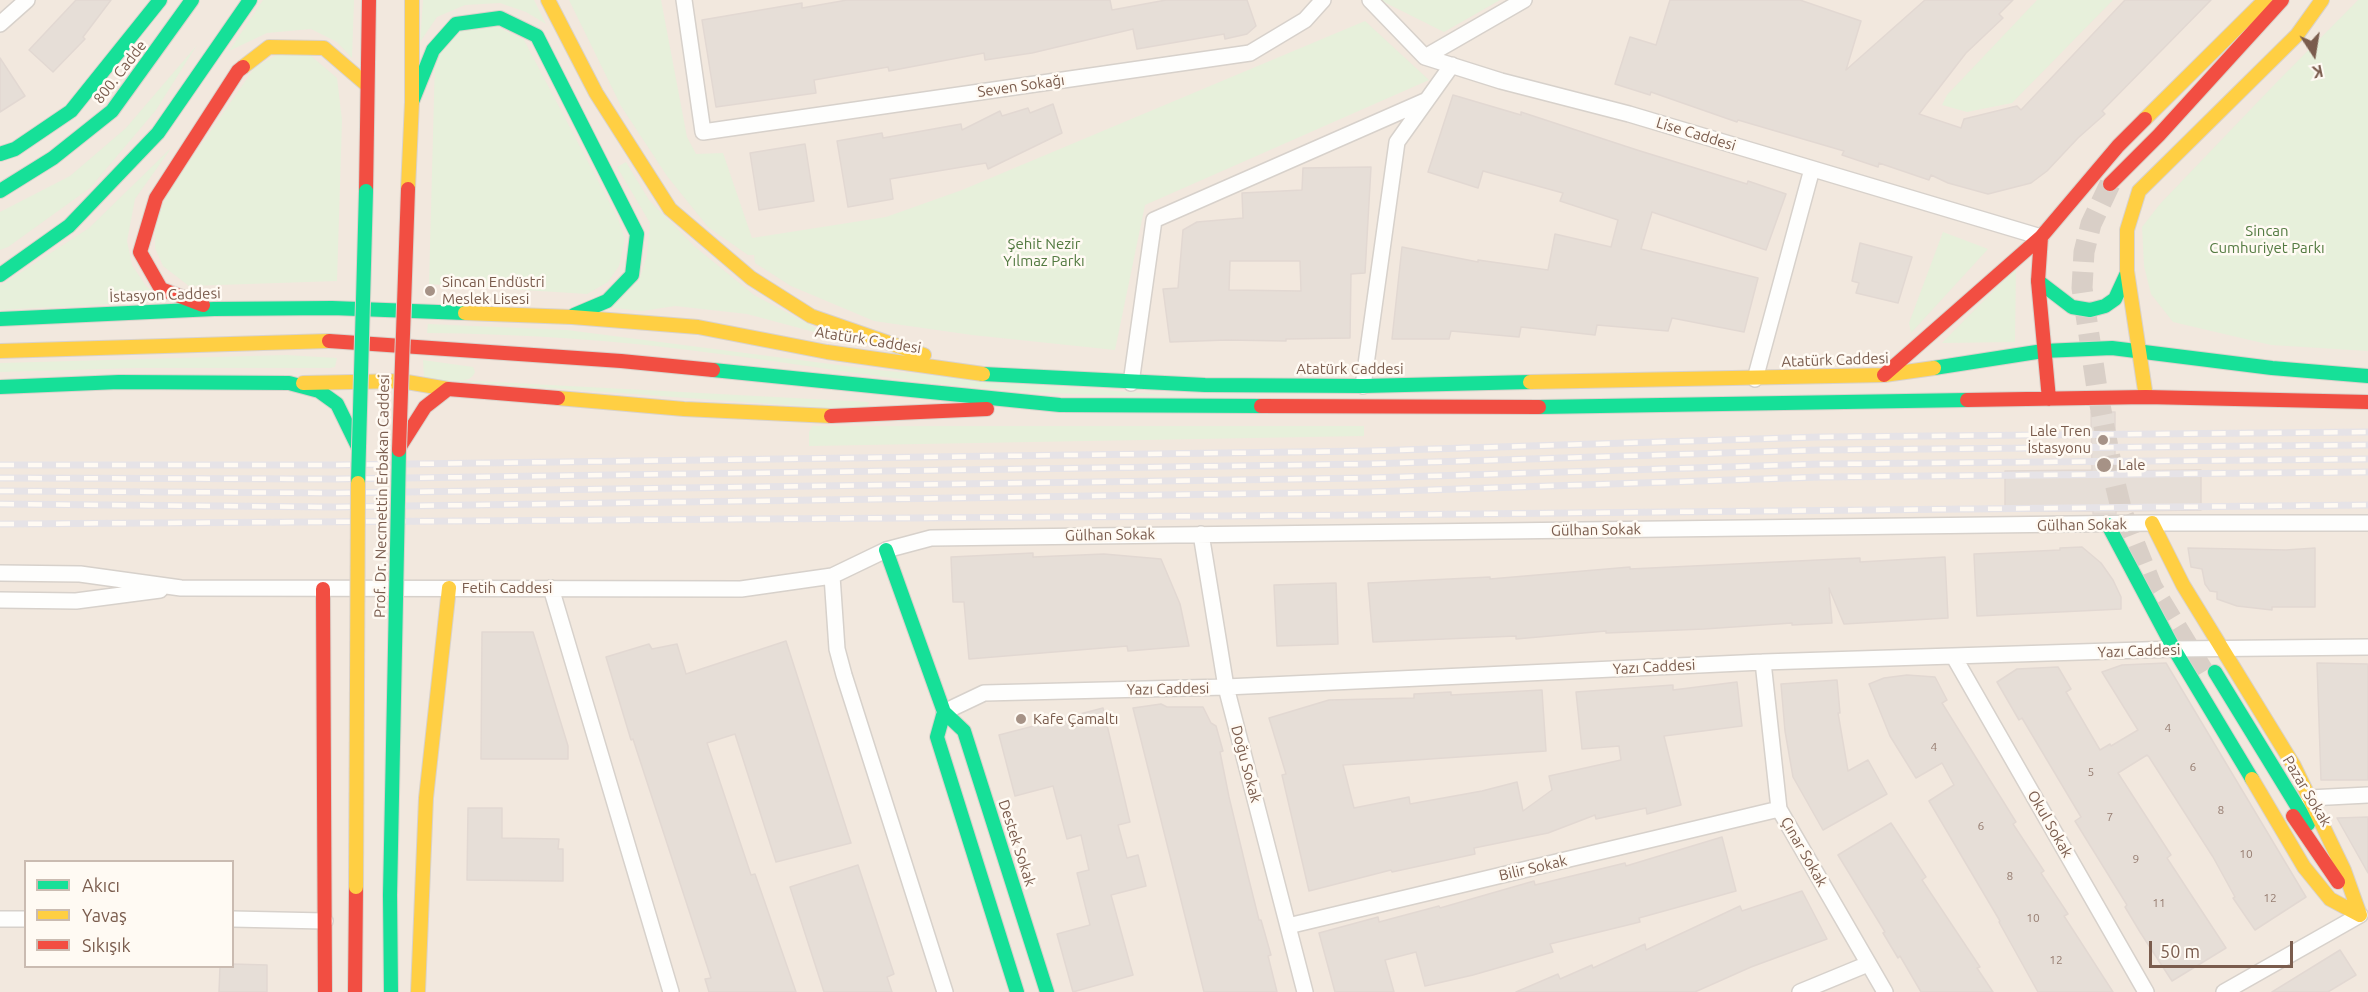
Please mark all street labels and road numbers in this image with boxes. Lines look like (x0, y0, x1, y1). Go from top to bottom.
street label: 800. Cadde (90, 37, 150, 107)
street label: Seven Sokağı (976, 71, 1066, 101)
street label: Lise Caddesi (1654, 113, 1738, 155)
street label: İstasyon Caddesi (109, 284, 221, 306)
street label: Atatürk Caddesi (814, 323, 922, 357)
street label: Atatürk Caddesi (1781, 349, 1889, 371)
street label: Atatürk Caddesi (1296, 360, 1404, 378)
street label: Prof. Dr. Necmettin Erbakan Caddesi (371, 374, 393, 618)
street label: Gülhan Sokak (2037, 515, 2127, 535)
street label: Gülhan Sokak (1551, 520, 1641, 540)
street label: Gülhan Sokak (1065, 525, 1155, 545)
street label: Fetih Caddesi (462, 579, 552, 597)
street label: Yazı Caddesi (2097, 641, 2181, 661)
street label: Yazı Caddesi (1612, 656, 1696, 678)
street label: Yazı Caddesi (1126, 679, 1210, 699)
street label: Doğu Sokak (1227, 723, 1265, 805)
street label: Pazar Sokak (2279, 752, 2335, 830)
street label: Okul Sokak (2024, 787, 2076, 861)
street label: Destek Sokak (995, 797, 1039, 889)
street label: Çınar Sokak (1777, 814, 1831, 890)
street label: Bilir Sokak (1497, 851, 1569, 885)

